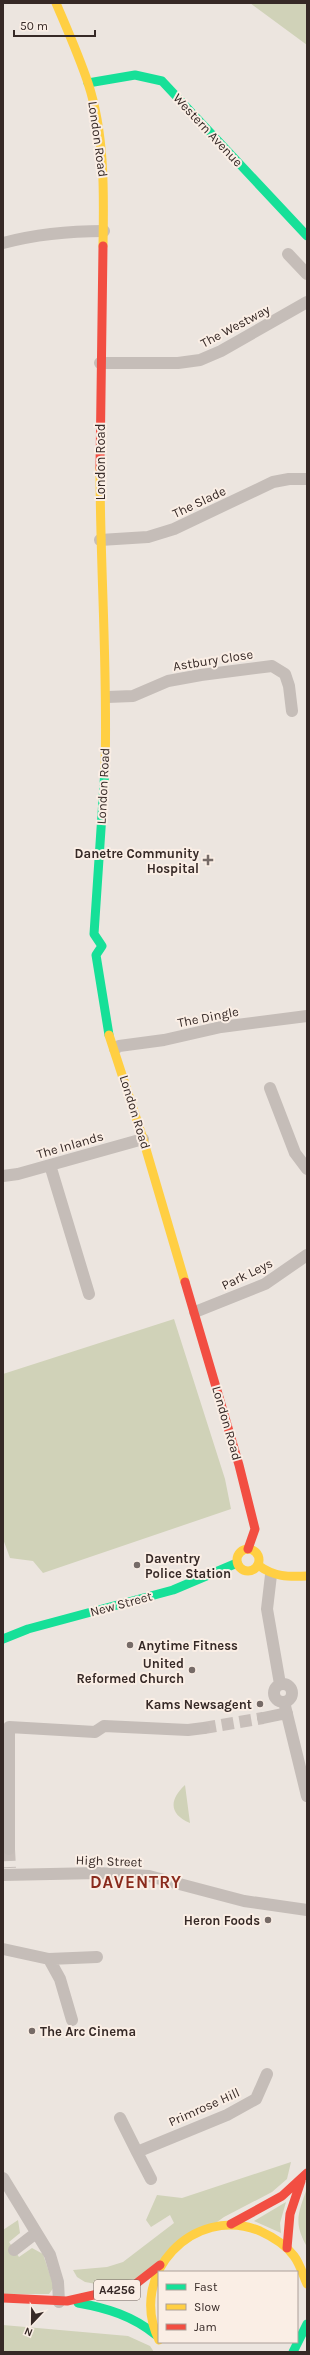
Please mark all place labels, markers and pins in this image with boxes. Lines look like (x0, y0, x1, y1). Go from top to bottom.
place label: Danetre Community Hospital (75, 846, 199, 876)
marker: Danetre Community Hospital (202, 854, 214, 866)
place label: Daventry Police Station (145, 1551, 231, 1581)
marker: Daventry Police Station (132, 1560, 142, 1570)
place label: Anytime Fitness (138, 1638, 238, 1653)
marker: Anytime Fitness (125, 1640, 135, 1650)
place label: United Reformed Church (76, 1656, 184, 1686)
marker: United Reformed Church (187, 1665, 197, 1675)
place label: Kams Newsagent (145, 1697, 252, 1712)
marker: Kams Newsagent (255, 1699, 265, 1709)
place label: Heron Foods (184, 1913, 260, 1928)
marker: Heron Foods (263, 1915, 273, 1925)
place label: The Arc Cinema (40, 2024, 136, 2039)
marker: The Arc Cinema (27, 2026, 37, 2036)

